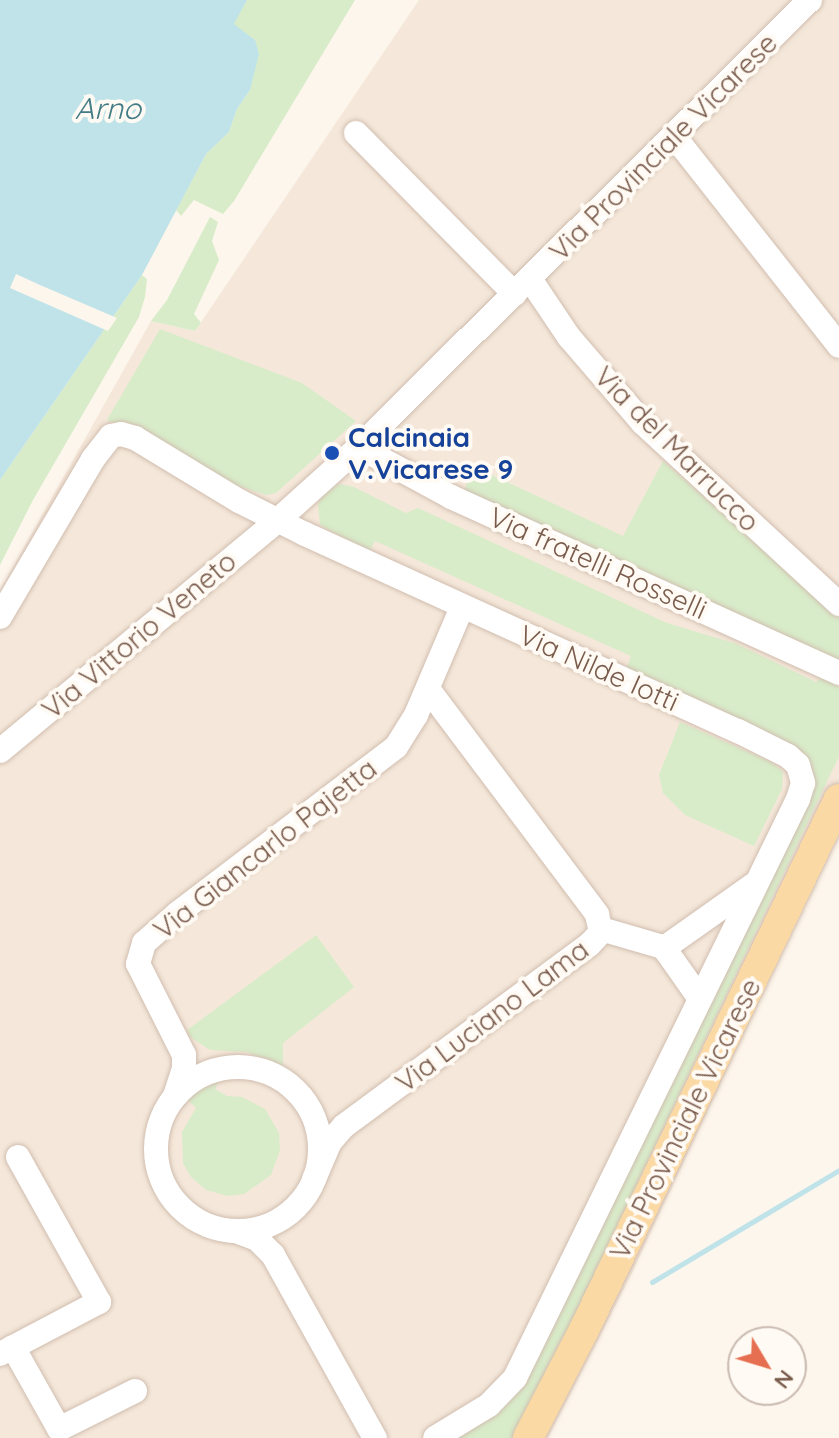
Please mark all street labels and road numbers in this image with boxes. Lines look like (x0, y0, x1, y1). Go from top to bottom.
street label: Via Provinciale Vicarese (542, 26, 784, 268)
street label: Via del Marrucco (587, 359, 767, 539)
street label: Via fratelli Rosselli (484, 500, 712, 626)
street label: Via Vittorio Veneto (35, 544, 243, 726)
street label: Via Nilde Iotti (514, 618, 684, 718)
street label: Via Giancarlo Pajetta (147, 752, 383, 946)
street label: Via Luciano Lama (389, 933, 595, 1099)
street label: Via Provinciale Vicarese (602, 973, 768, 1265)

